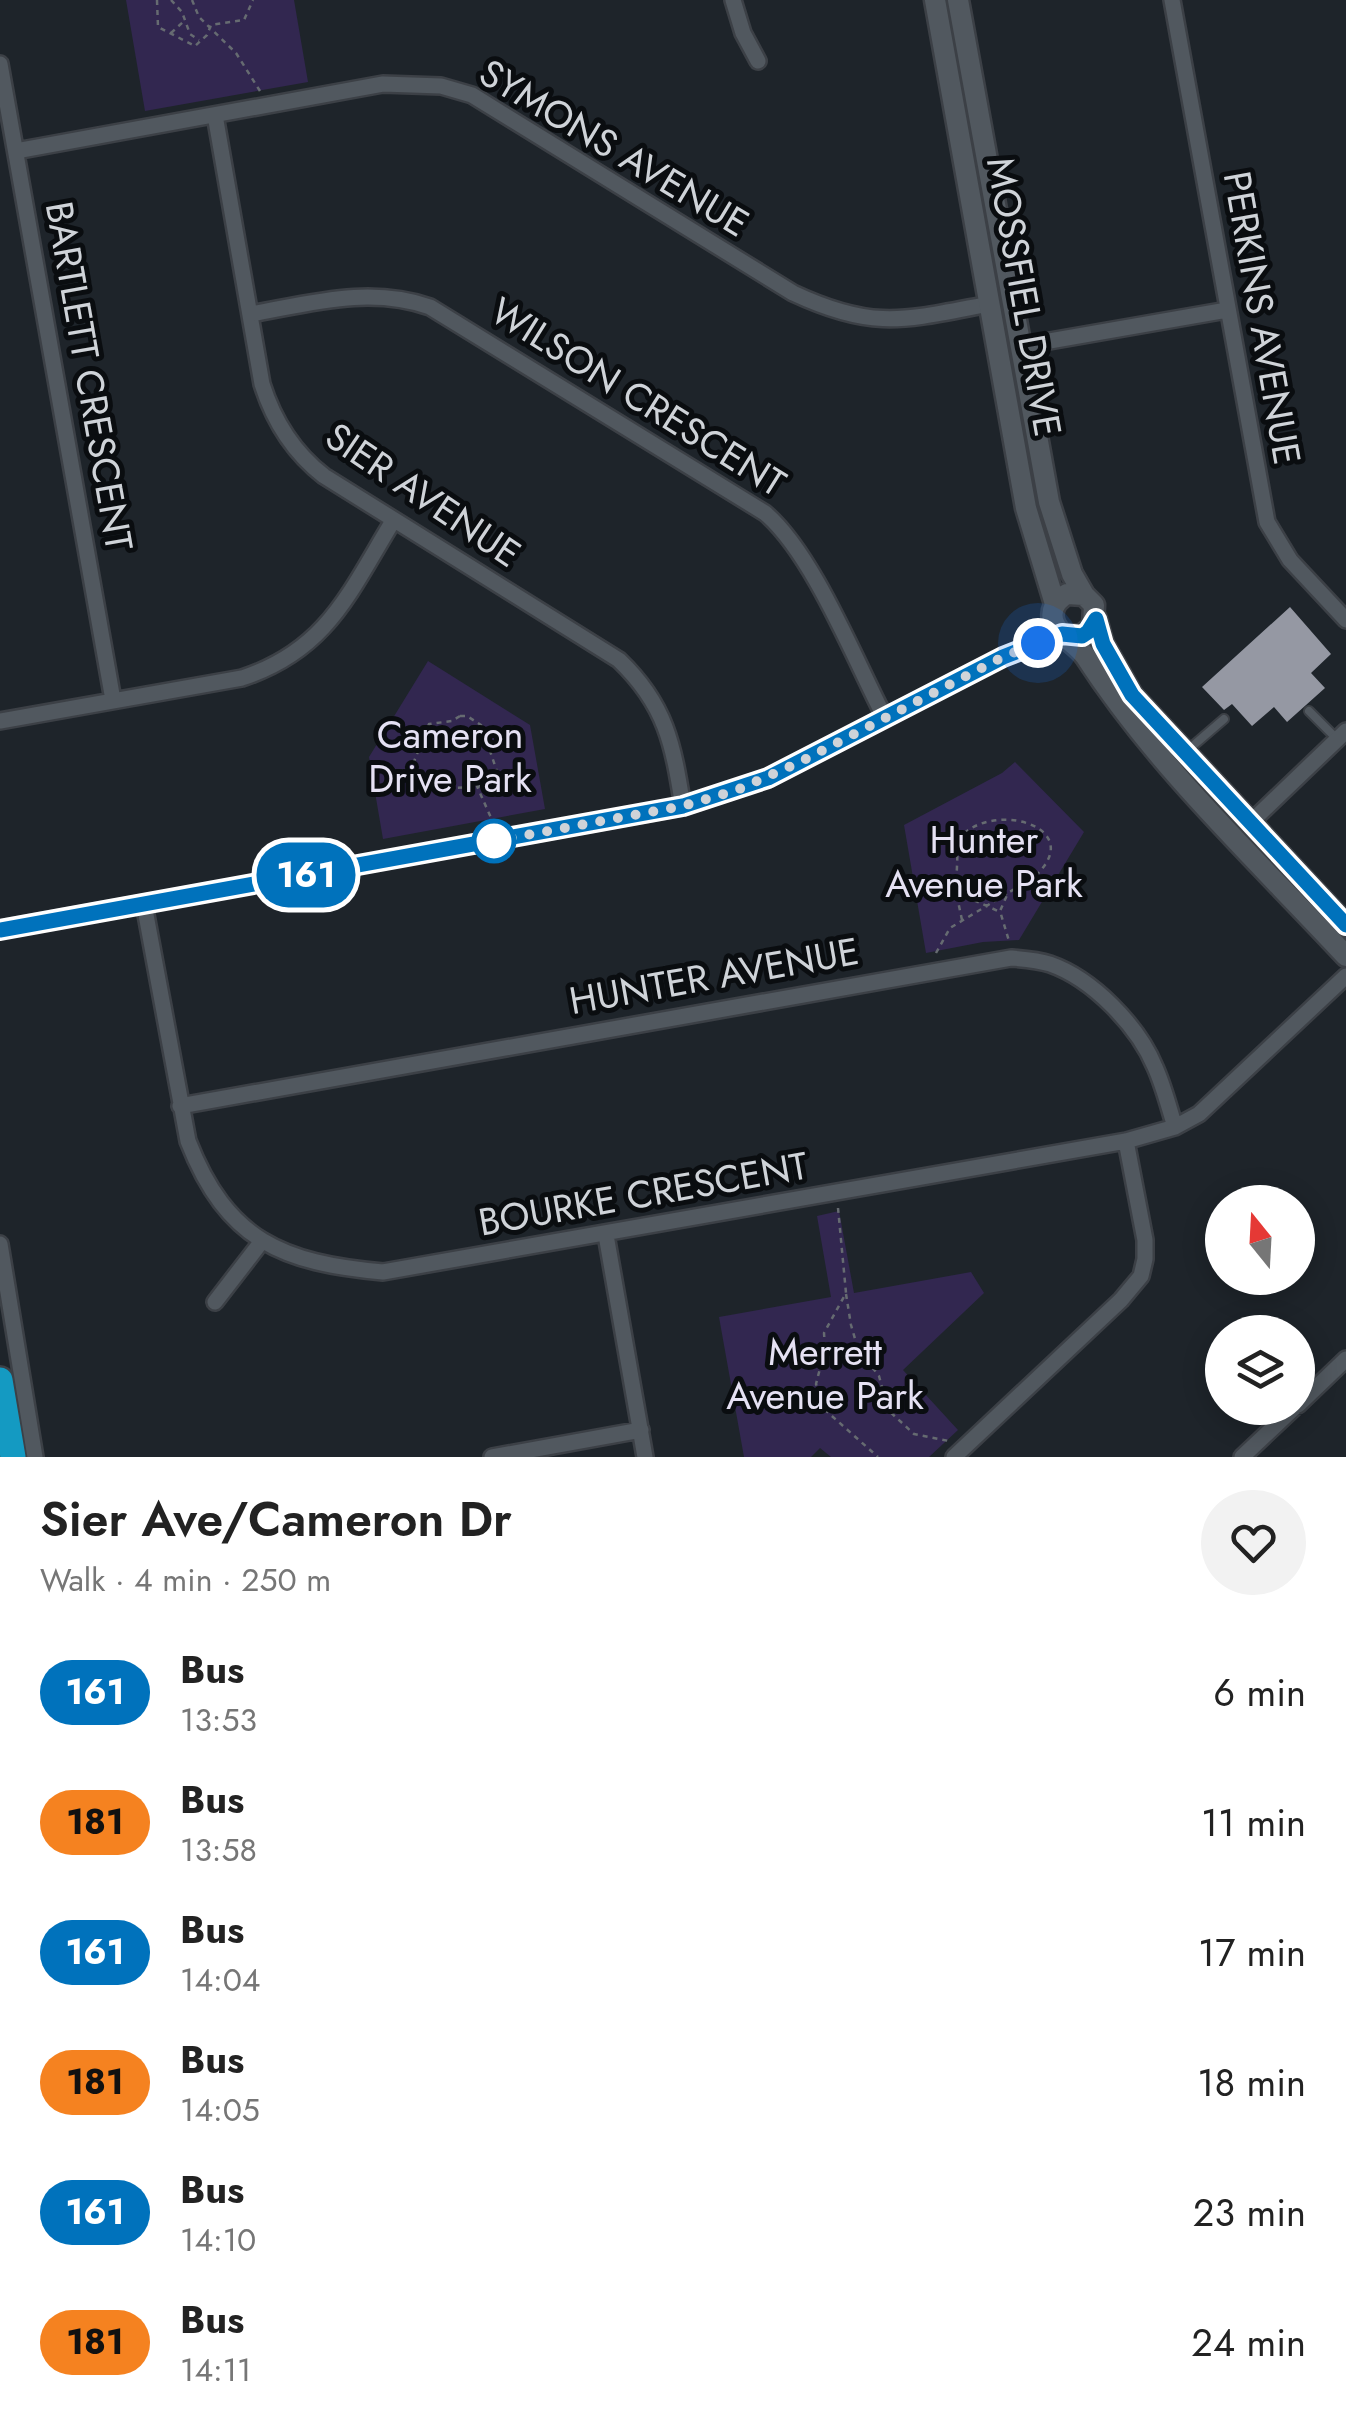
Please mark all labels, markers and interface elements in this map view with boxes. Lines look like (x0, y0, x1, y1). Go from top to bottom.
street label: SYMONS AVENUE (469, 45, 760, 250)
street label: MOSSFIEL DRIVE (973, 153, 1076, 441)
street label: PERKINS AVENUE (1210, 167, 1315, 469)
street label: BARTLETT CRESCENT (32, 197, 147, 555)
street label: WILSON CRESCENT (480, 283, 797, 510)
street label: SIER AVENUE (315, 409, 532, 580)
your location (1013, 618, 1063, 668)
park label: Cameron Drive Park (368, 707, 532, 806)
park label: Hunter Avenue Park (885, 812, 1083, 911)
unlabelled marker (473, 820, 515, 862)
line badge: 161 (248, 842, 364, 908)
text: 161 (276, 850, 336, 900)
street label: HUNTER AVENUE (565, 923, 863, 1028)
street label: BOURKE CRESCENT (474, 1137, 812, 1250)
north arrow (1205, 1185, 1315, 1295)
map controls (1205, 1185, 1315, 1425)
button: layers (1205, 1315, 1315, 1425)
park label: Merrett Avenue Park (726, 1324, 924, 1423)
text: Sier Ave/Cameron Dr (40, 1485, 512, 1554)
button: heart (1201, 1490, 1306, 1595)
text: Walk · 4 min · 250 m (40, 1557, 331, 1603)
text: Bus (180, 1642, 244, 1697)
text: 6 min (1213, 1665, 1306, 1720)
text: 161 (65, 1667, 125, 1717)
text: 13:53 (180, 1697, 257, 1743)
text: Bus (180, 1772, 244, 1827)
text: 11 min (1201, 1795, 1306, 1850)
text: 181 (66, 1797, 124, 1847)
text: 13:58 (180, 1827, 257, 1873)
text: Bus (180, 1902, 244, 1957)
text: 17 min (1198, 1925, 1306, 1980)
text: 161 (65, 1927, 125, 1977)
text: 14:04 (180, 1957, 261, 2003)
text: Bus (180, 2032, 244, 2087)
text: 18 min (1197, 2055, 1306, 2110)
text: 181 (66, 2057, 124, 2107)
text: 14:05 (180, 2087, 260, 2133)
text: Bus (180, 2162, 244, 2217)
text: 23 min (1193, 2185, 1306, 2240)
text: 161 (65, 2187, 125, 2237)
text: 14:10 (180, 2217, 256, 2263)
text: Bus (180, 2292, 244, 2347)
text: 24 min (1191, 2315, 1306, 2370)
text: 181 (66, 2317, 124, 2367)
text: 14:11 (180, 2347, 251, 2393)

